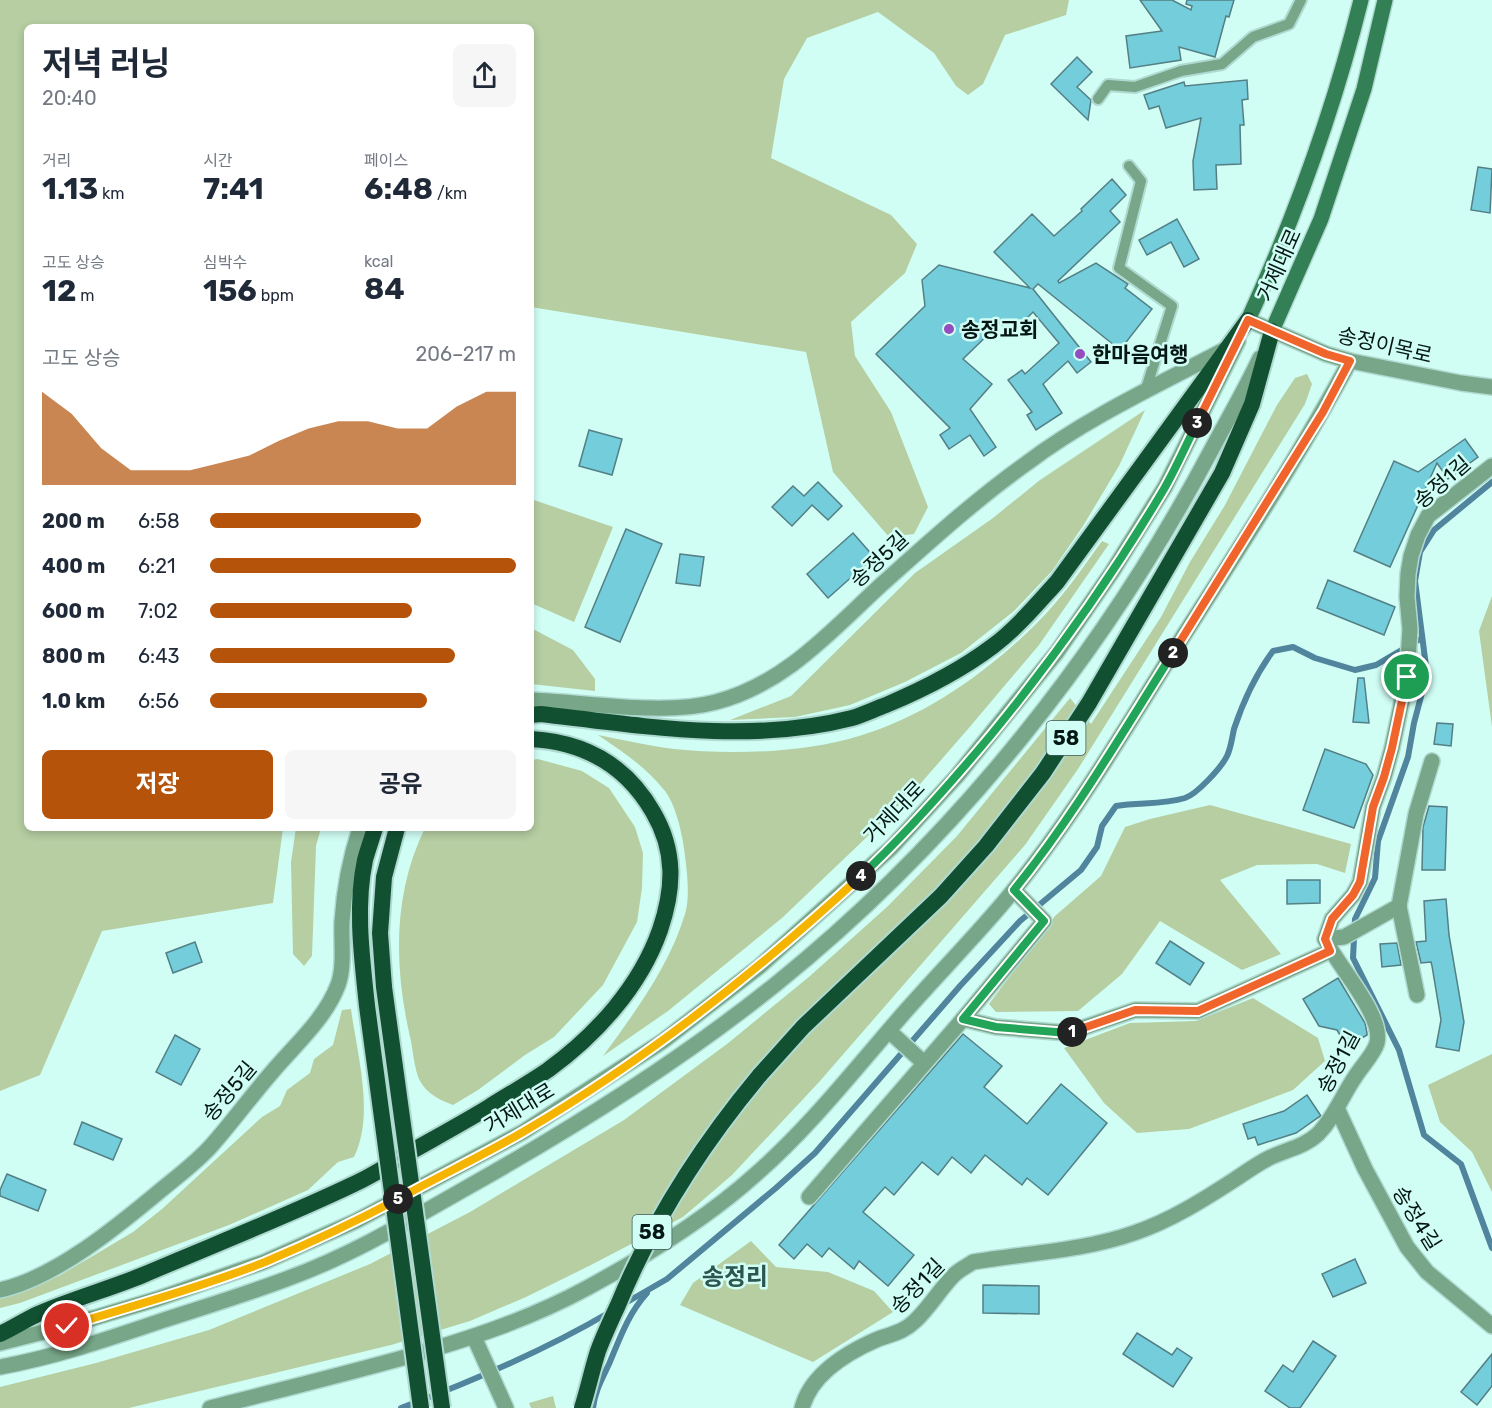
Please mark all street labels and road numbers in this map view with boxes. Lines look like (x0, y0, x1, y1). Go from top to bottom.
street label: 거제대로 (1252, 225, 1306, 305)
street label: 송정이목로 (1335, 322, 1435, 368)
street label: 송정1길 (1409, 451, 1475, 513)
street label: 송정5길 (845, 526, 913, 592)
road number: 58 (1046, 721, 1086, 755)
street label: 거제대로 (858, 776, 930, 848)
street label: 송정1길 (1311, 1027, 1365, 1097)
street label: 송정5길 (197, 1056, 261, 1126)
street label: 거제대로 (479, 1077, 559, 1139)
street label: 송정4길 (1388, 1181, 1446, 1255)
road number: 58 (632, 1215, 672, 1249)
street label: 송정1길 (885, 1253, 949, 1319)

